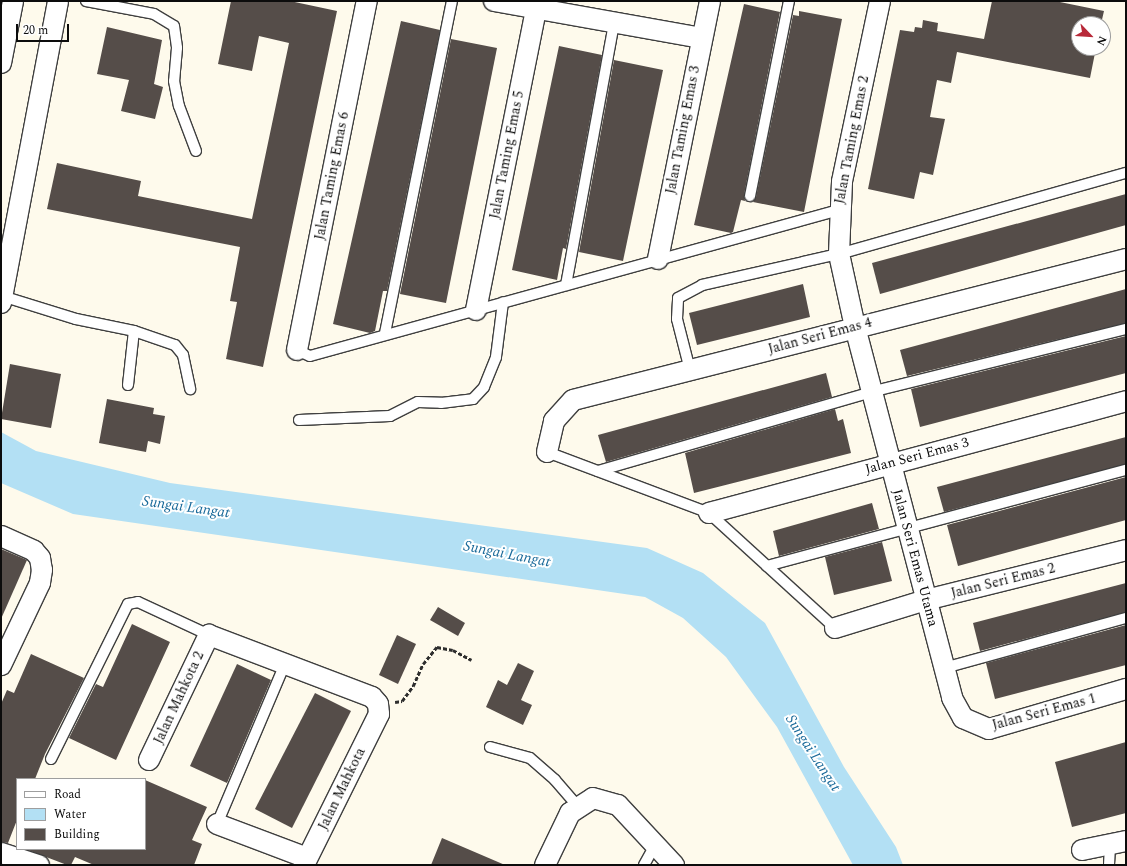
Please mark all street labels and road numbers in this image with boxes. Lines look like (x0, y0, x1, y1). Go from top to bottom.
street label: Jalan Taming Emas 3 (662, 64, 704, 196)
street label: Jalan Taming Emas 2 (831, 74, 873, 206)
street label: Jalan Taming Emas 5 (486, 89, 528, 221)
street label: Jalan Taming Emas 6 (311, 110, 353, 242)
street label: Jalan Seri Emas 4 (766, 314, 874, 358)
street label: Jalan Seri Emas 3 (863, 434, 971, 478)
street label: Jalan Seri Emas Utama (889, 487, 941, 629)
street label: Jalan Seri Emas 2 (949, 560, 1057, 602)
street label: Jalan Mahkota 2 (150, 649, 208, 747)
street label: Jalan Seri Emas 1 (990, 690, 1098, 734)
street label: Jalan Mahkota (315, 745, 369, 833)

